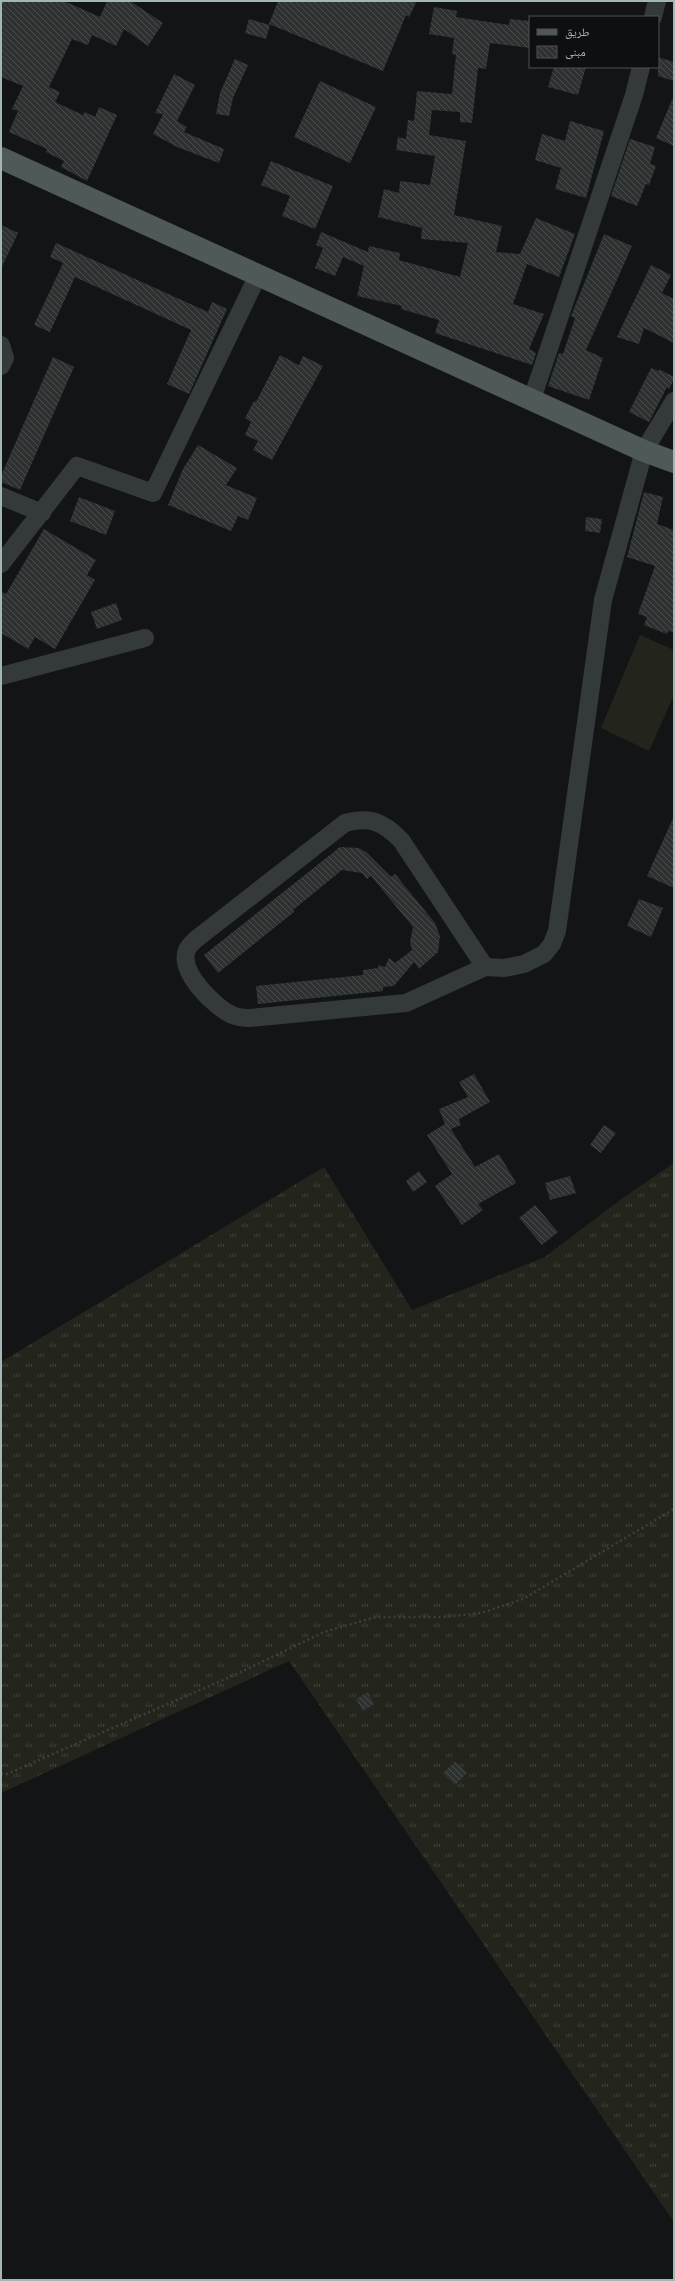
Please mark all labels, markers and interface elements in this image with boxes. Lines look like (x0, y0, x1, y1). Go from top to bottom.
legend (529, 16, 659, 68)
text: طريق (565, 24, 590, 40)
text: مبنى (565, 44, 586, 60)

